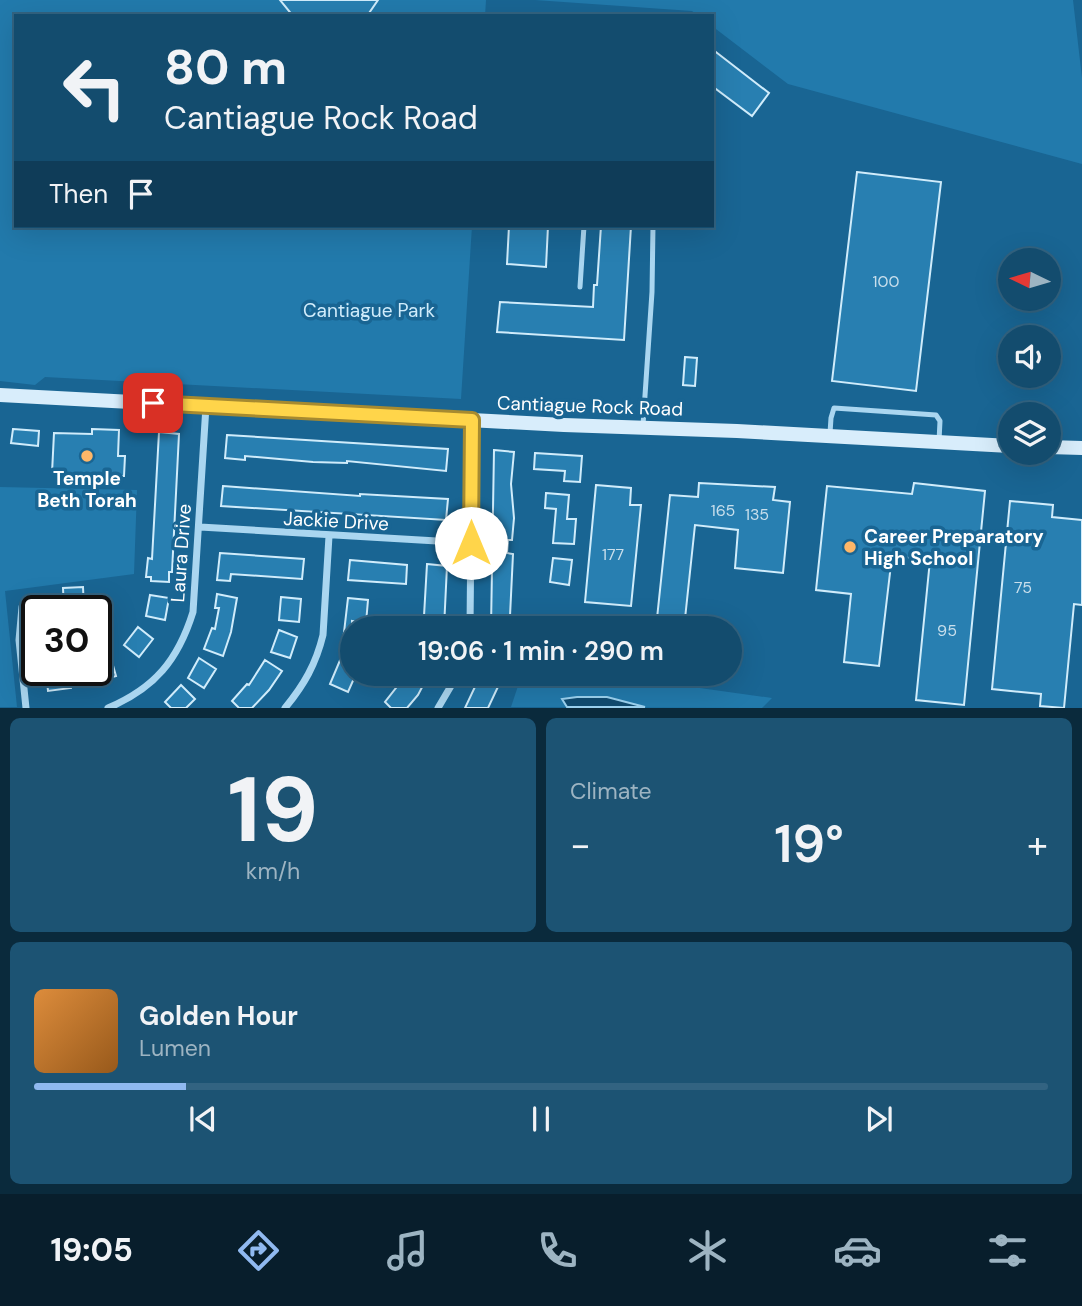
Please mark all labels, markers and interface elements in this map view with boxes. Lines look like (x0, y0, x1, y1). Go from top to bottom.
text: 80 m (164, 35, 287, 99)
icon: left (49, 42, 140, 133)
text: Cantiague Rock Road (164, 97, 478, 139)
icon: arrive (122, 175, 160, 213)
text: Then (49, 177, 108, 211)
north arrow (998, 248, 1060, 312)
map controls (998, 248, 1061, 465)
house number: 100 (873, 271, 899, 292)
park label: Cantiague Park (303, 298, 435, 323)
button: sound (998, 325, 1061, 388)
pin (123, 373, 183, 433)
icon: arrive (134, 384, 172, 422)
street label: Cantiague Rock Road (496, 390, 684, 422)
button: layers (998, 402, 1061, 465)
marker: Temple Beth Torah (79, 448, 95, 464)
place label: Temple Beth Torah (37, 466, 137, 513)
house number: 165 (711, 500, 735, 521)
street label: Laura Drive (165, 503, 197, 603)
house number: 135 (745, 504, 769, 525)
street label: Jackie Drive (283, 506, 389, 536)
position arrow (434, 506, 508, 580)
place label: Career Preparatory High School (864, 524, 1044, 571)
marker: Career Preparatory High School (842, 539, 858, 555)
house number: 177 (602, 544, 624, 565)
house number: 75 (1014, 577, 1032, 598)
speed limit sign: 30 (21, 595, 112, 686)
house number: 95 (937, 620, 957, 641)
text: 19:06 · 1 min · 290 m (418, 634, 664, 668)
text: 19 (228, 751, 318, 869)
text: Climate (570, 776, 652, 806)
text: 19° (774, 810, 844, 878)
text: − (570, 820, 591, 870)
text: + (1027, 820, 1048, 870)
text: km/h (246, 856, 300, 886)
text: Golden Hour (139, 999, 298, 1033)
text: Lumen (139, 1033, 211, 1063)
icon: previous (184, 1100, 222, 1138)
icon: pause (522, 1100, 560, 1138)
icon: next (860, 1100, 898, 1138)
icon: directions (234, 1226, 283, 1275)
icon: music (383, 1226, 432, 1275)
icon: phone (533, 1226, 582, 1275)
icon: climate (683, 1226, 732, 1275)
icon: car (833, 1226, 882, 1275)
icon: filters (983, 1226, 1032, 1275)
text: 19:05 (50, 1229, 133, 1271)

